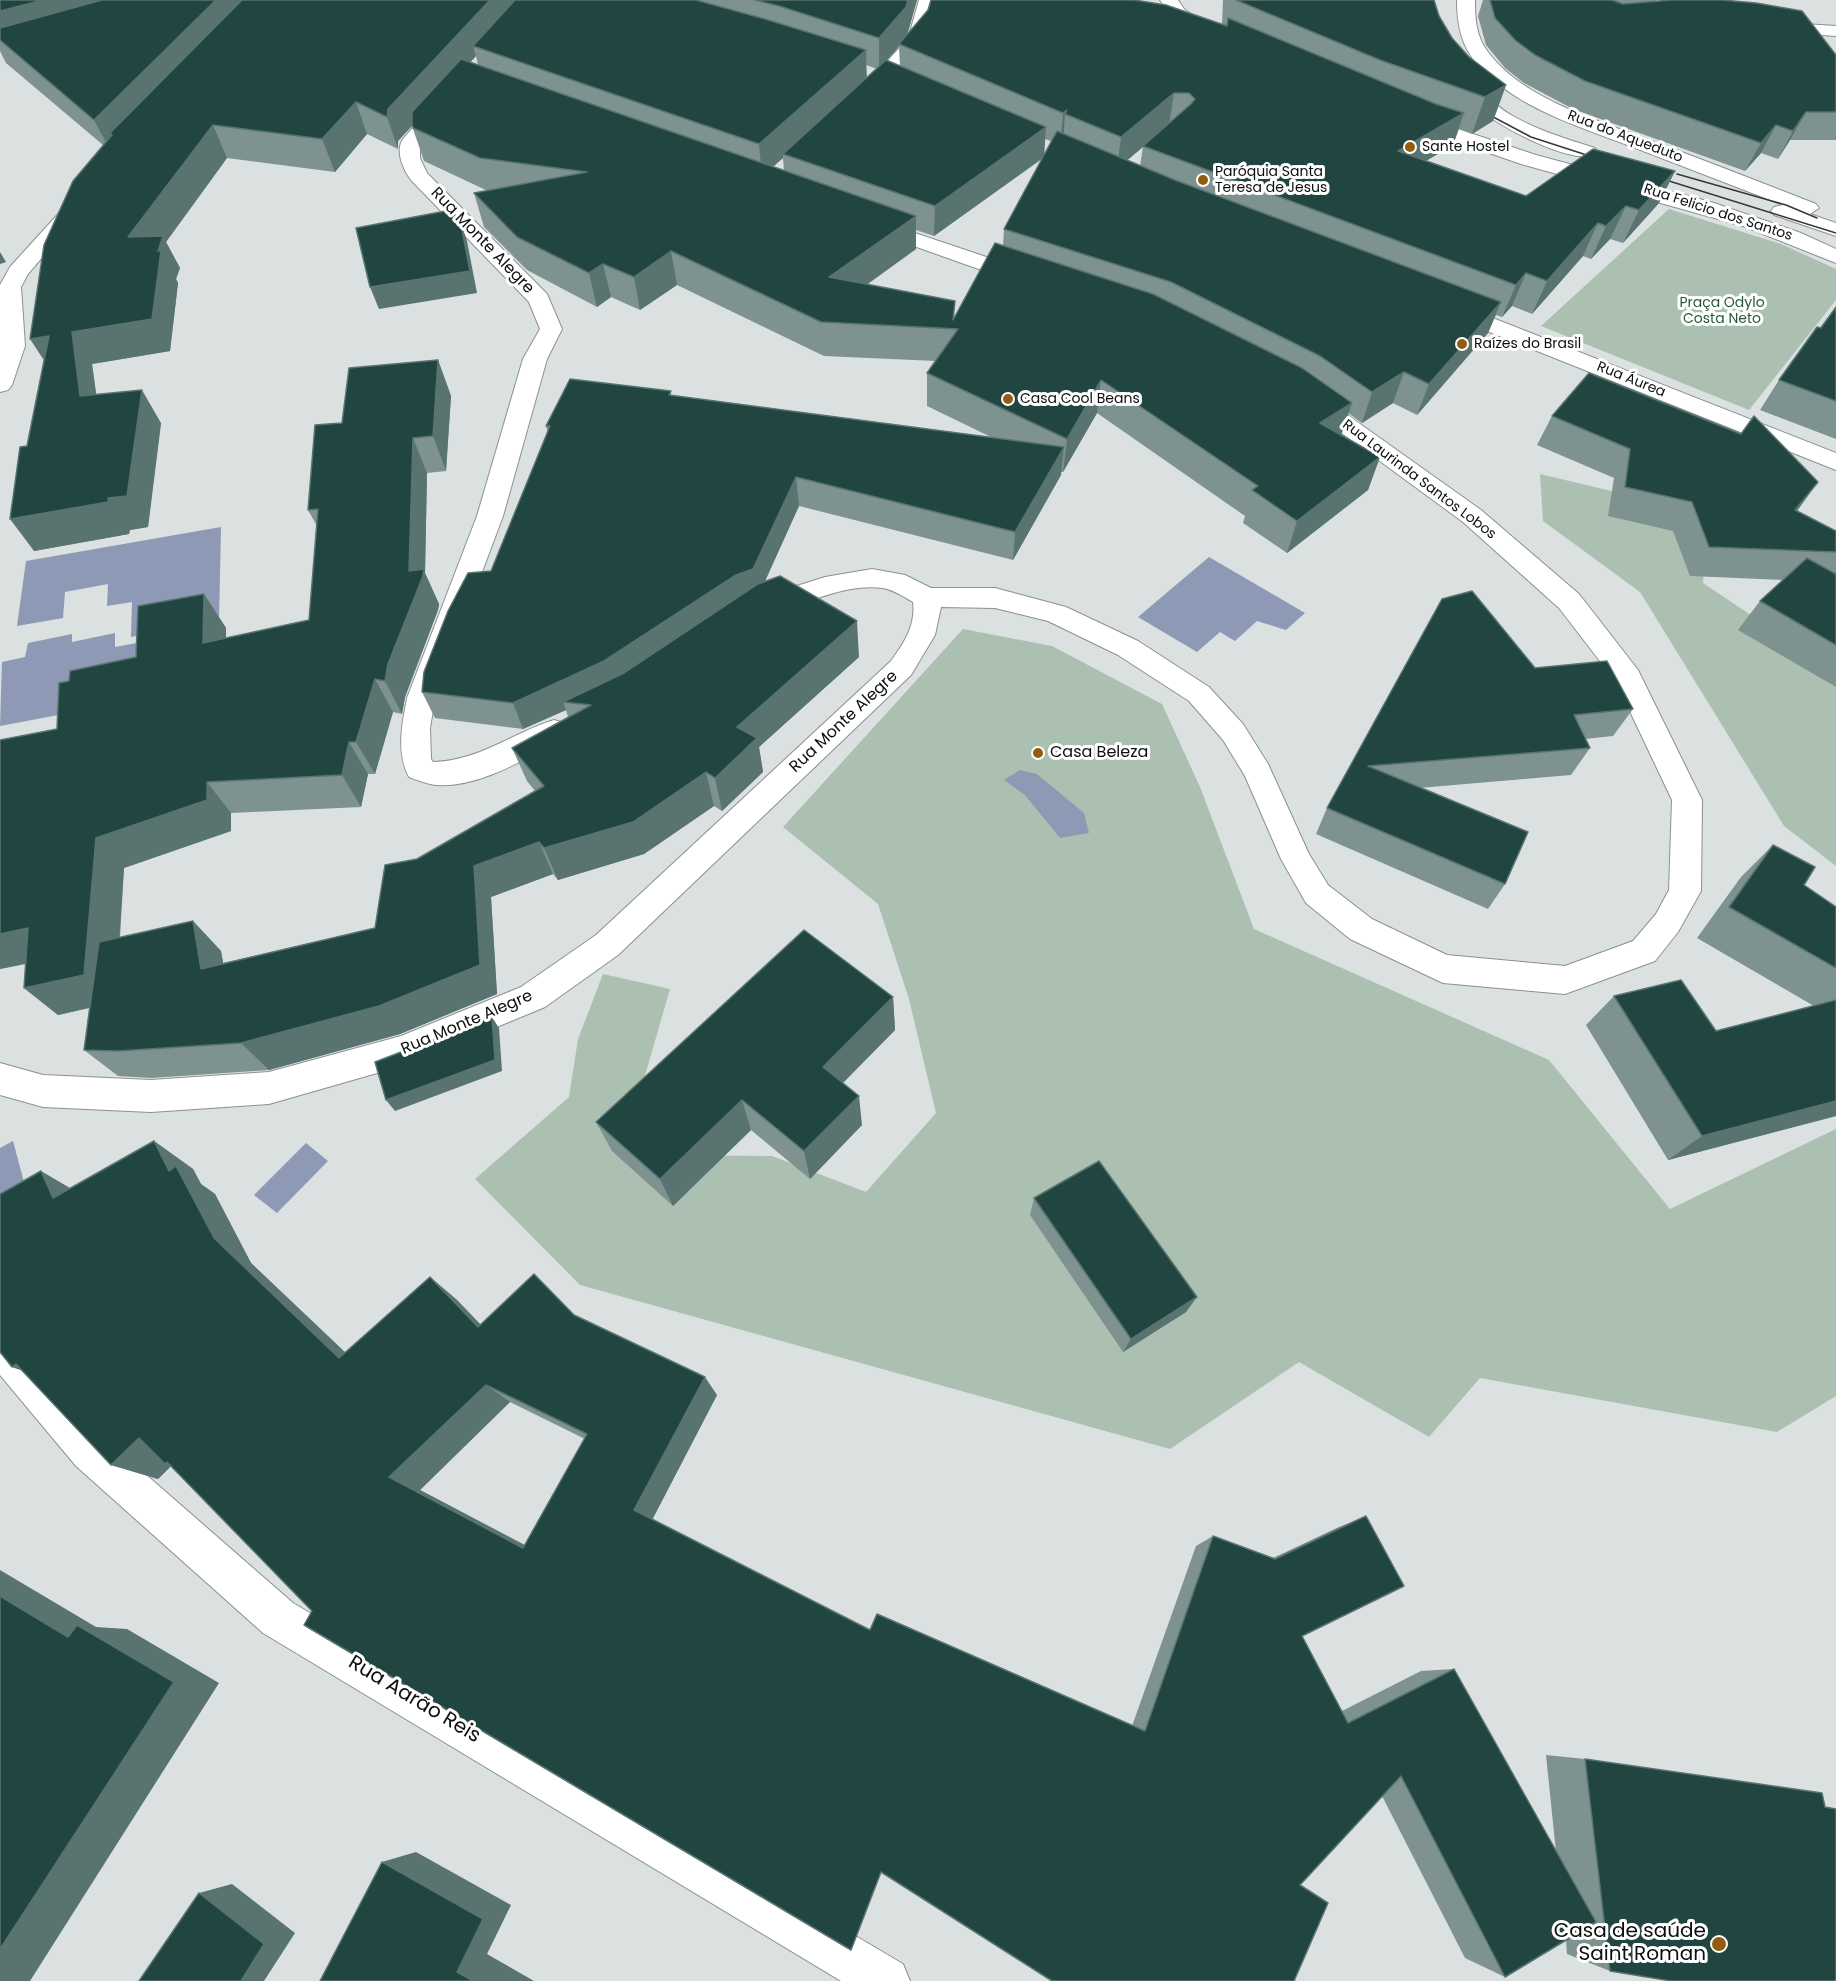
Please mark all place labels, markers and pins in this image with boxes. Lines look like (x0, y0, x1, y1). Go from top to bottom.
place label: Sante Hostel (1422, 139, 1509, 155)
marker: Sante Hostel (1403, 140, 1417, 154)
place label: Paróquia Santa Teresa de Jesus (1215, 164, 1327, 196)
marker: Paróquia Santa Teresa de Jesus (1196, 173, 1210, 187)
place label: Raízes do Brasil (1474, 336, 1581, 352)
marker: Raízes do Brasil (1455, 337, 1469, 351)
place label: Casa Cool Beans (1020, 391, 1140, 407)
marker: Casa Cool Beans (1001, 392, 1015, 406)
place label: Casa Beleza (1050, 743, 1148, 763)
marker: Casa Beleza (1031, 746, 1045, 760)
place label: Casa de saúde Saint Roman (1554, 1920, 1706, 1967)
marker: Casa de saúde Saint Roman (1710, 1935, 1728, 1953)

